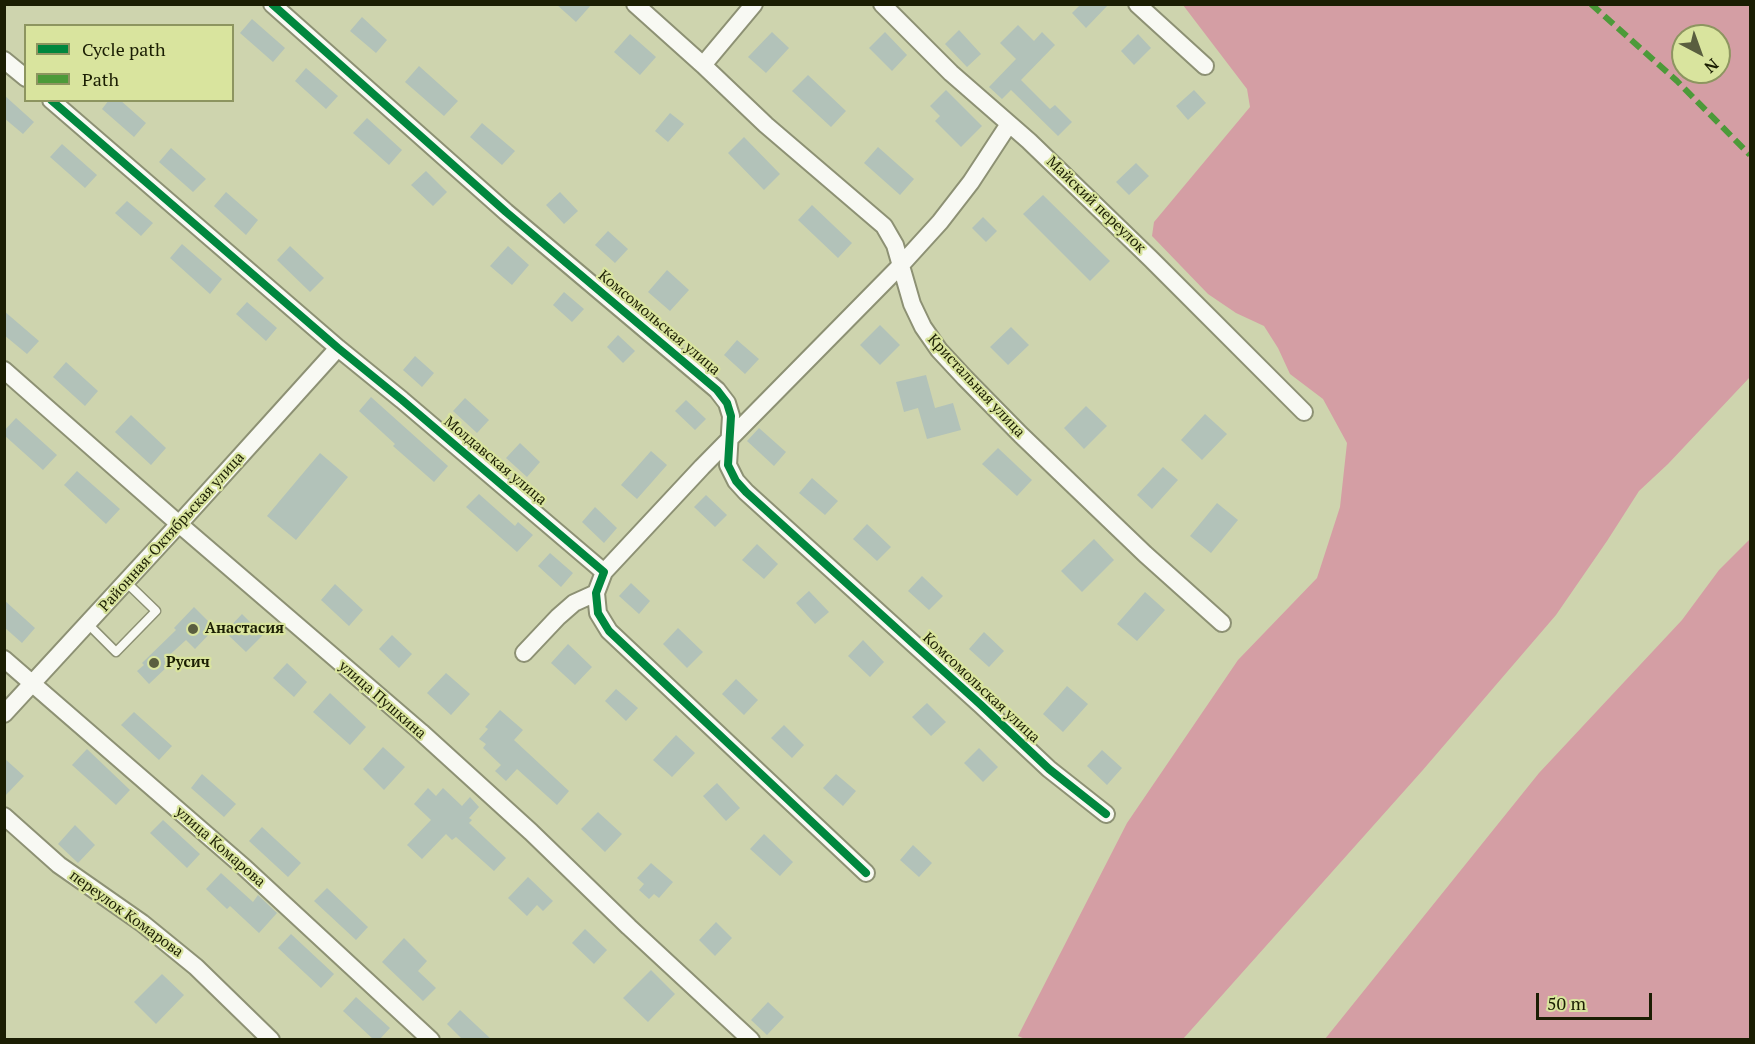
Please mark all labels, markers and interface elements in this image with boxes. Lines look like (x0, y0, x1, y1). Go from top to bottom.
legend (24, 24, 234, 102)
north arrow (1671, 24, 1731, 84)
text: Cycle path (82, 37, 166, 61)
text: N (1700, 54, 1723, 78)
text: Path (82, 67, 119, 91)
street label: Майский переулок (1043, 153, 1149, 257)
street label: Комсомольская улица (594, 267, 724, 379)
street label: Кристальная улица (924, 331, 1028, 441)
street label: Молдавская улица (440, 413, 550, 509)
street label: Районная-Октябрьская улица (96, 449, 248, 615)
place label: Анастасия (205, 620, 284, 638)
marker: Анастасия (186, 622, 200, 636)
street label: Комсомольская улица (919, 629, 1043, 747)
place label: Русич (166, 654, 210, 672)
marker: Русич (147, 656, 161, 670)
street label: улица Пушкина (335, 657, 429, 743)
street label: улица Комарова (171, 803, 269, 891)
street label: переулок Комарова (66, 867, 186, 961)
scale bar (1539, 981, 1654, 1019)
text: 50 m (1547, 991, 1586, 1015)

